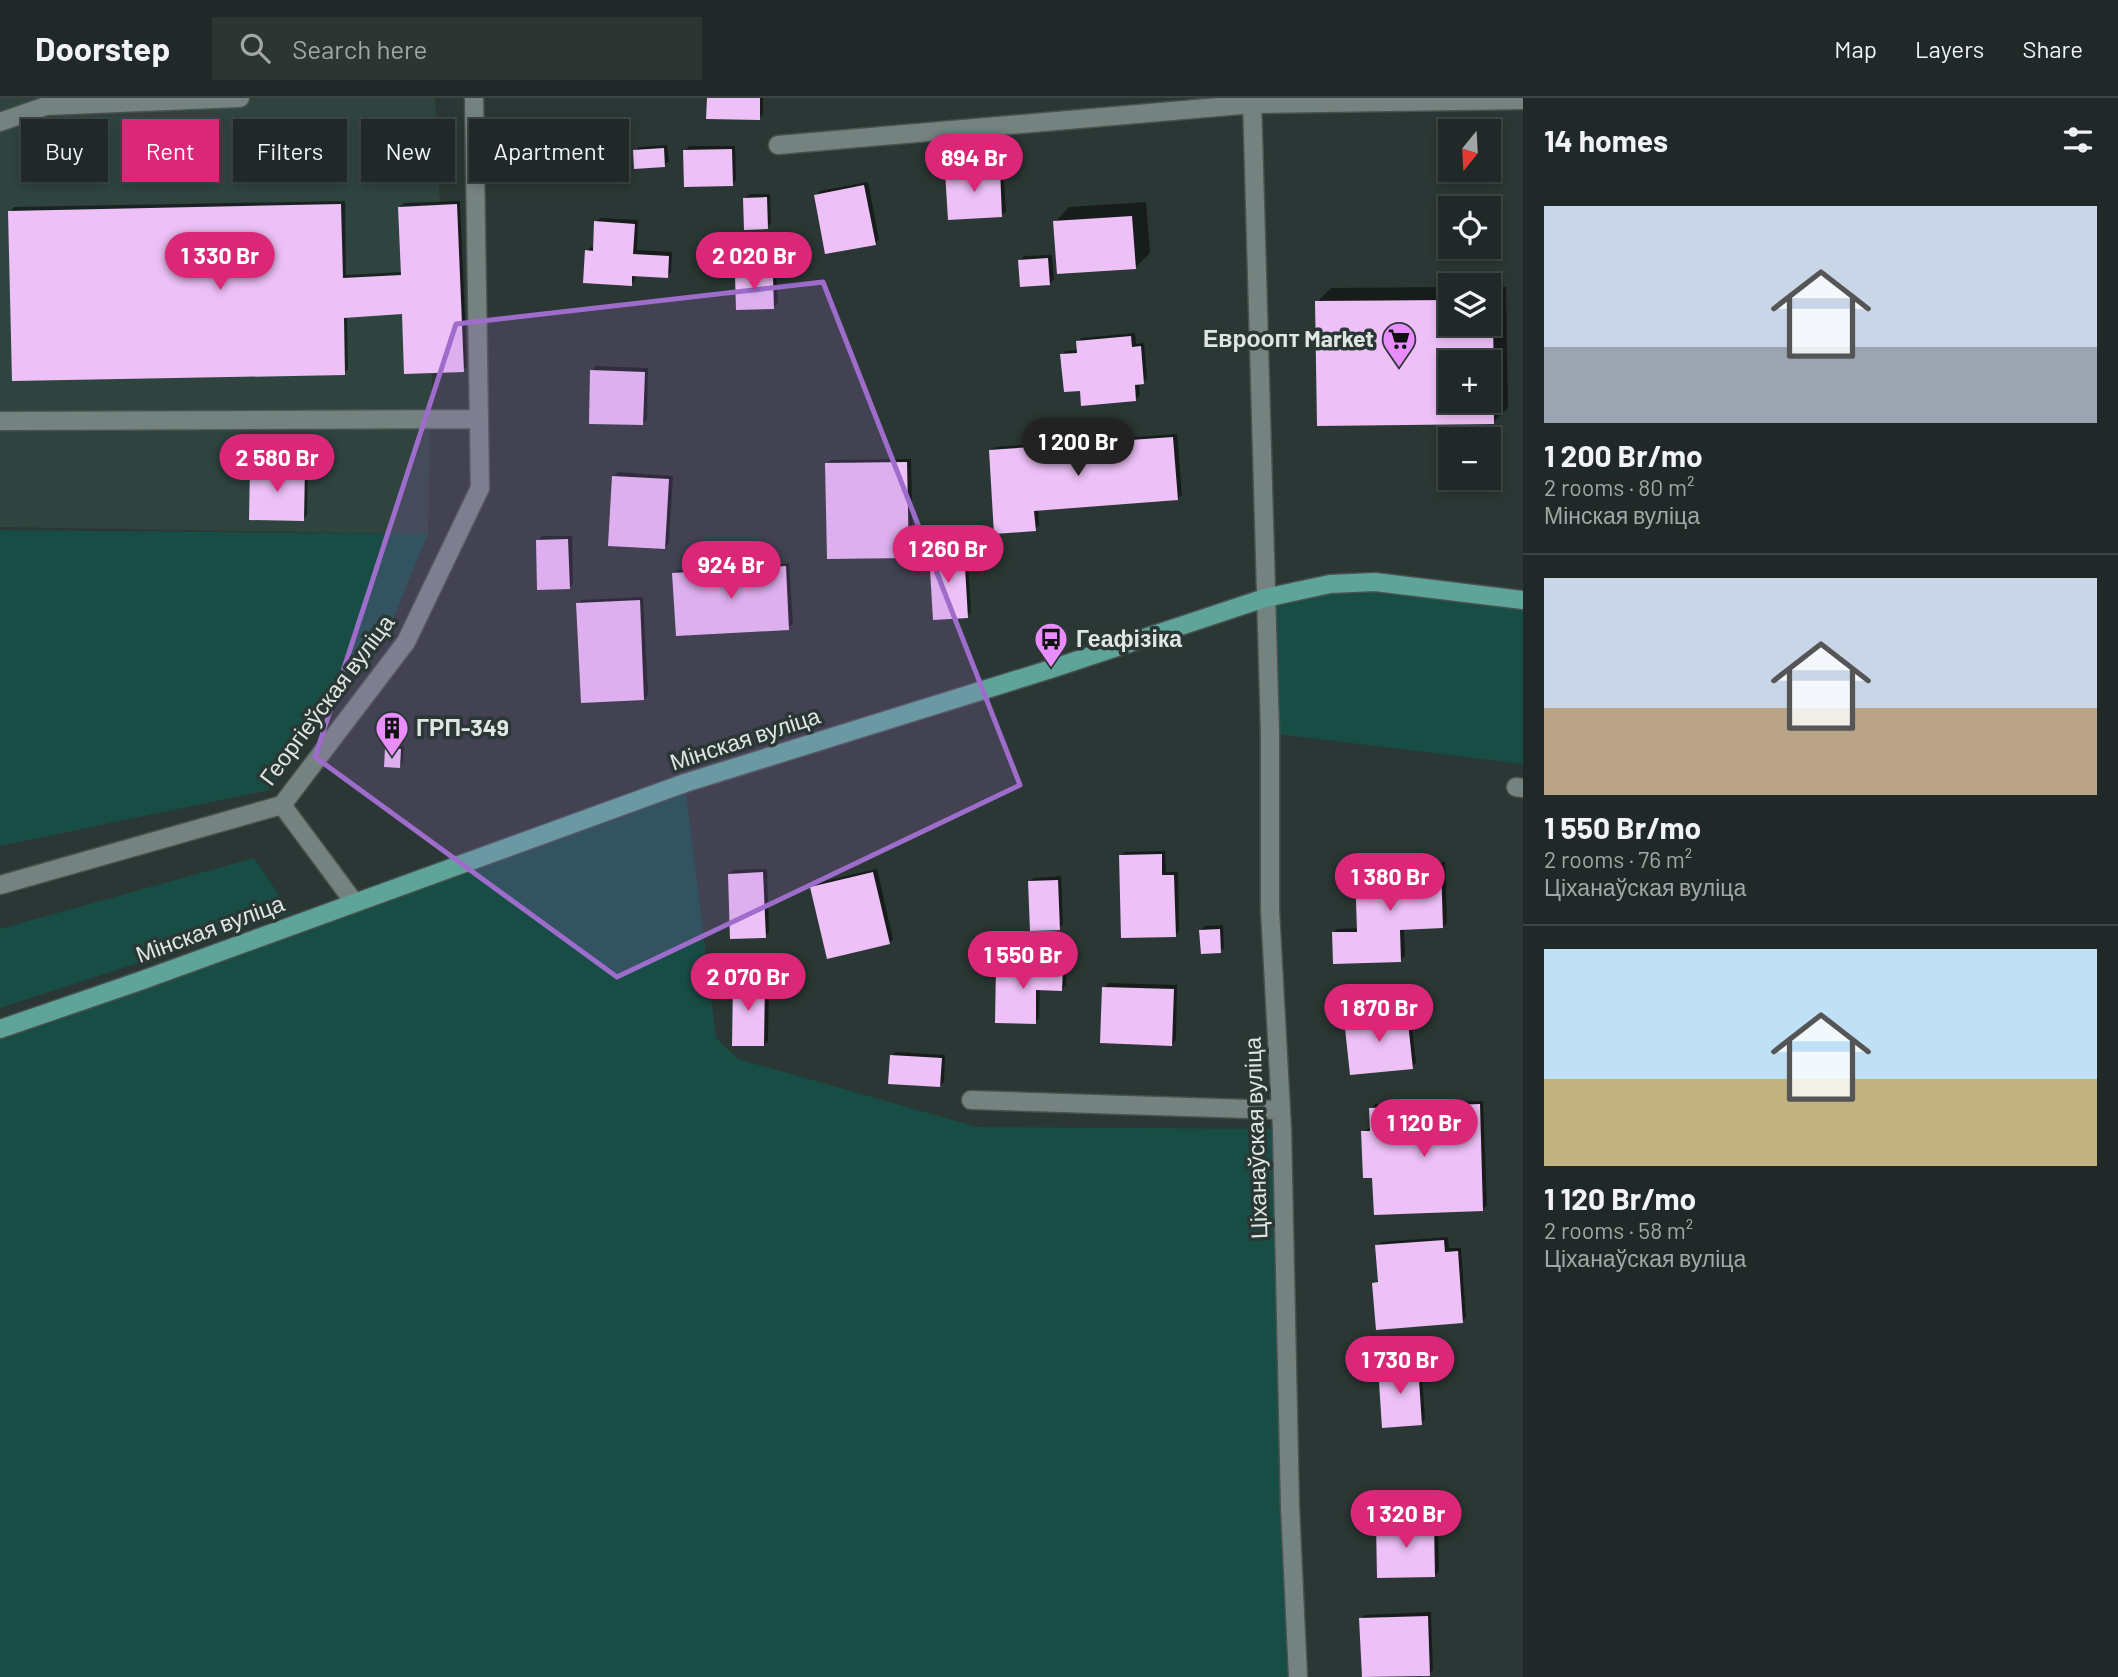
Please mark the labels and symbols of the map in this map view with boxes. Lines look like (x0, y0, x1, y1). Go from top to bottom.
north arrow (1438, 119, 1502, 182)
pin: 894 Br (917, 134, 1031, 194)
pin: 1 330 Br (148, 232, 292, 292)
pin: 2 020 Br (682, 232, 826, 292)
supermarket icon: Евроопт Market (1380, 320, 1418, 369)
place label: Евроопт Market (1203, 324, 1374, 352)
pin: 1 200 Br (1006, 418, 1150, 478)
pin: 2 580 Br (205, 434, 349, 494)
pin: 1 260 Br (876, 526, 1020, 585)
pin: 924 Br (674, 542, 788, 601)
street label: Георгіеўская вуліца (253, 608, 400, 790)
bus stop icon: Геафізіка (1032, 620, 1070, 669)
place label: Геафізіка (1076, 624, 1182, 652)
street label: Мінская вуліца (666, 701, 823, 775)
building icon: ГРП-349 (373, 709, 411, 758)
place label: ГРП-349 (416, 713, 509, 741)
pin: 1 380 Br (1318, 854, 1462, 913)
street label: Мінская вуліца (132, 888, 288, 968)
pin: 1 550 Br (951, 932, 1095, 991)
pin: 2 070 Br (676, 954, 820, 1013)
pin: 1 870 Br (1307, 984, 1451, 1044)
street label: Ціханаўская вуліца (1237, 1036, 1273, 1240)
pin: 1 120 Br (1352, 1100, 1496, 1159)
pin: 1 730 Br (1328, 1336, 1472, 1396)
pin: 1 320 Br (1334, 1490, 1478, 1550)

